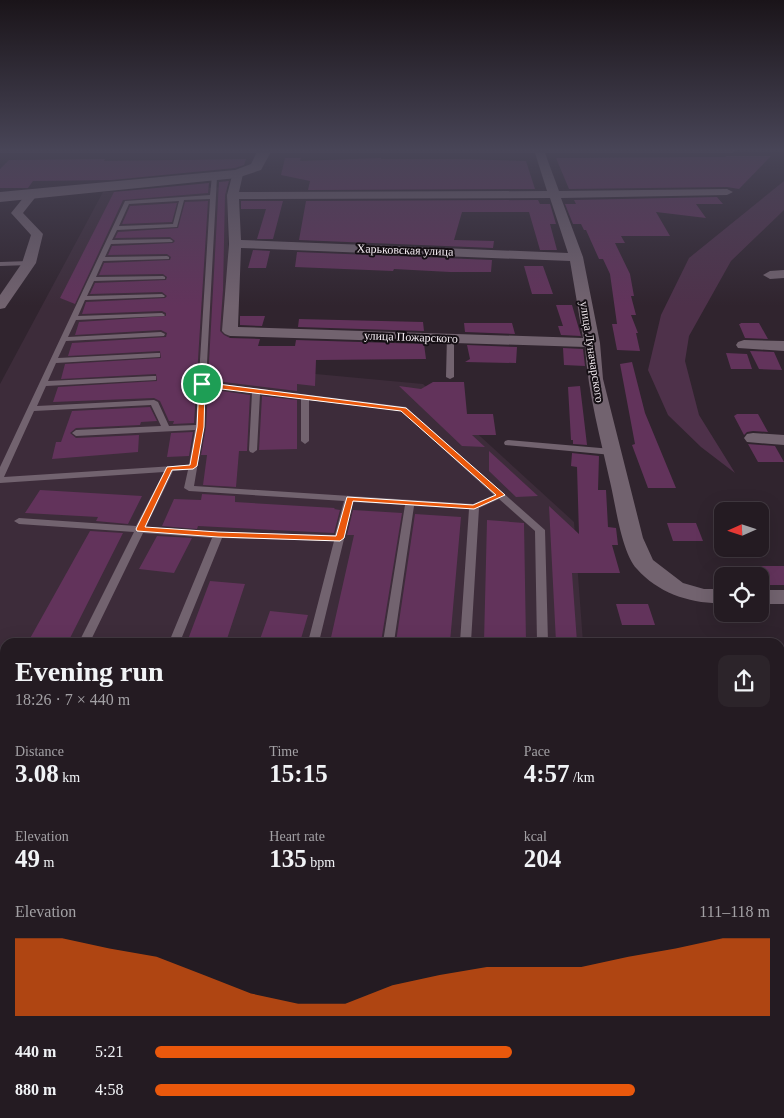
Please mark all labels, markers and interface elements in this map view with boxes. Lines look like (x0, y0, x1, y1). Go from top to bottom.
street label: Харьковская улица (356, 241, 454, 259)
street label: улица Луначарского (577, 300, 607, 404)
street label: улица Пожарского (364, 328, 458, 346)
pin (181, 363, 223, 405)
icon: arrive (188, 370, 216, 398)
north arrow (714, 502, 769, 558)
map controls (714, 502, 769, 622)
button: locate (714, 567, 769, 622)
button: share (718, 655, 770, 707)
text: Evening run (15, 656, 164, 687)
text: 18:26 · 7 × 440 m (15, 691, 130, 708)
text: Distance (15, 744, 64, 759)
text: Time (269, 744, 298, 759)
text: Pace (524, 744, 550, 759)
text: 3.08 (15, 760, 59, 787)
text: 15:15 (269, 760, 328, 787)
text: 4:57 (524, 760, 569, 787)
text: km (59, 770, 80, 785)
text: /km (569, 770, 595, 785)
text: Elevation (15, 829, 69, 844)
text: Heart rate (269, 829, 325, 844)
text: kcal (524, 829, 547, 844)
text: 49 (15, 845, 40, 872)
text: 135 (269, 845, 307, 872)
text: 204 (524, 845, 561, 872)
text: m (40, 855, 54, 870)
text: bpm (307, 855, 335, 870)
text: Elevation (15, 903, 76, 920)
text: 111–118 m (699, 903, 770, 920)
text: 440 m (15, 1043, 56, 1060)
text: 5:21 (95, 1043, 123, 1060)
text: 880 m (15, 1081, 56, 1098)
text: 4:58 (95, 1081, 123, 1098)

